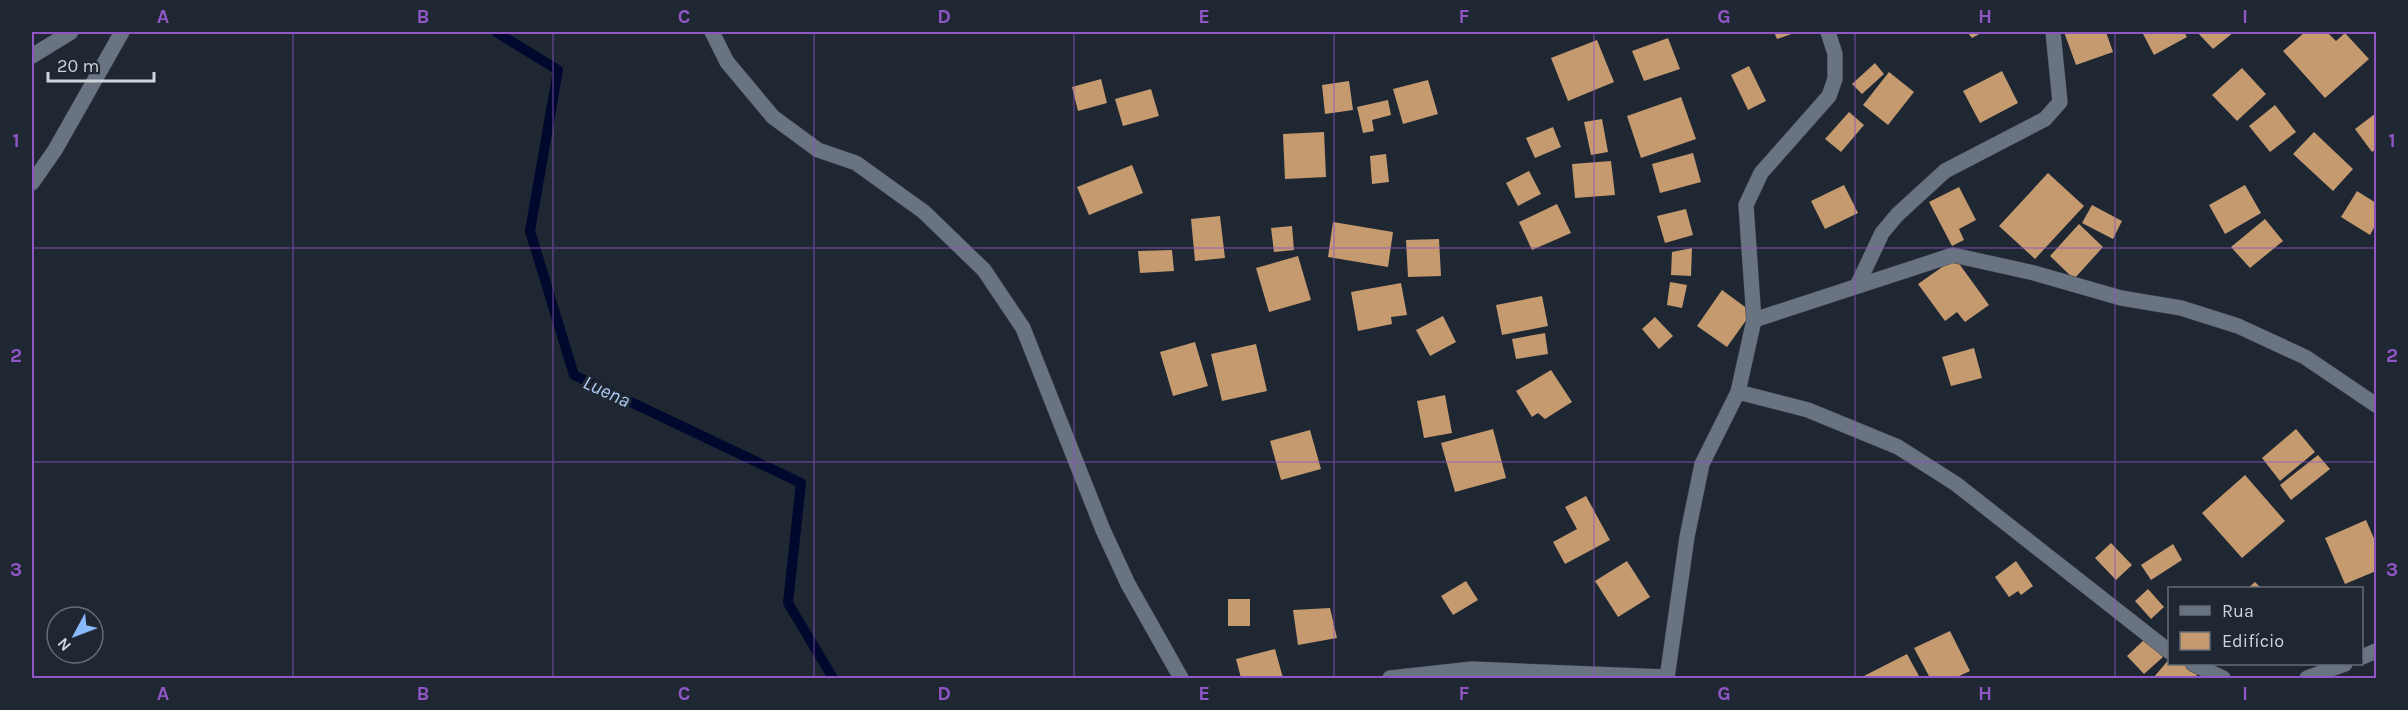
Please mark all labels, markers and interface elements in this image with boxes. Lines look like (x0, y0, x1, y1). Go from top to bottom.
text: A (157, 5, 170, 28)
text: B (417, 5, 429, 28)
text: C (678, 5, 690, 28)
text: D (937, 5, 951, 28)
text: E (1198, 5, 1210, 28)
text: F (1459, 5, 1470, 28)
text: G (1717, 5, 1731, 28)
text: H (1978, 5, 1992, 28)
text: I (2242, 5, 2248, 28)
scale bar (48, 45, 154, 83)
text: 20 m (57, 55, 99, 77)
text: 1 (12, 129, 20, 152)
text: 1 (2388, 129, 2396, 152)
text: 2 (10, 344, 22, 367)
text: 2 (2386, 344, 2398, 367)
water label: Luena (579, 371, 634, 412)
text: 3 (10, 558, 22, 581)
text: 3 (2386, 558, 2398, 581)
legend (2168, 587, 2363, 665)
text: Rua (2222, 600, 2254, 622)
north arrow (45, 605, 105, 665)
text: Edifício (2222, 630, 2284, 652)
text: N (53, 634, 75, 655)
text: A (157, 682, 170, 705)
text: B (417, 682, 429, 705)
text: C (678, 682, 690, 705)
text: D (937, 682, 951, 705)
text: E (1198, 682, 1210, 705)
text: F (1459, 682, 1470, 705)
text: G (1717, 682, 1731, 705)
text: H (1978, 682, 1992, 705)
text: I (2242, 682, 2248, 705)

